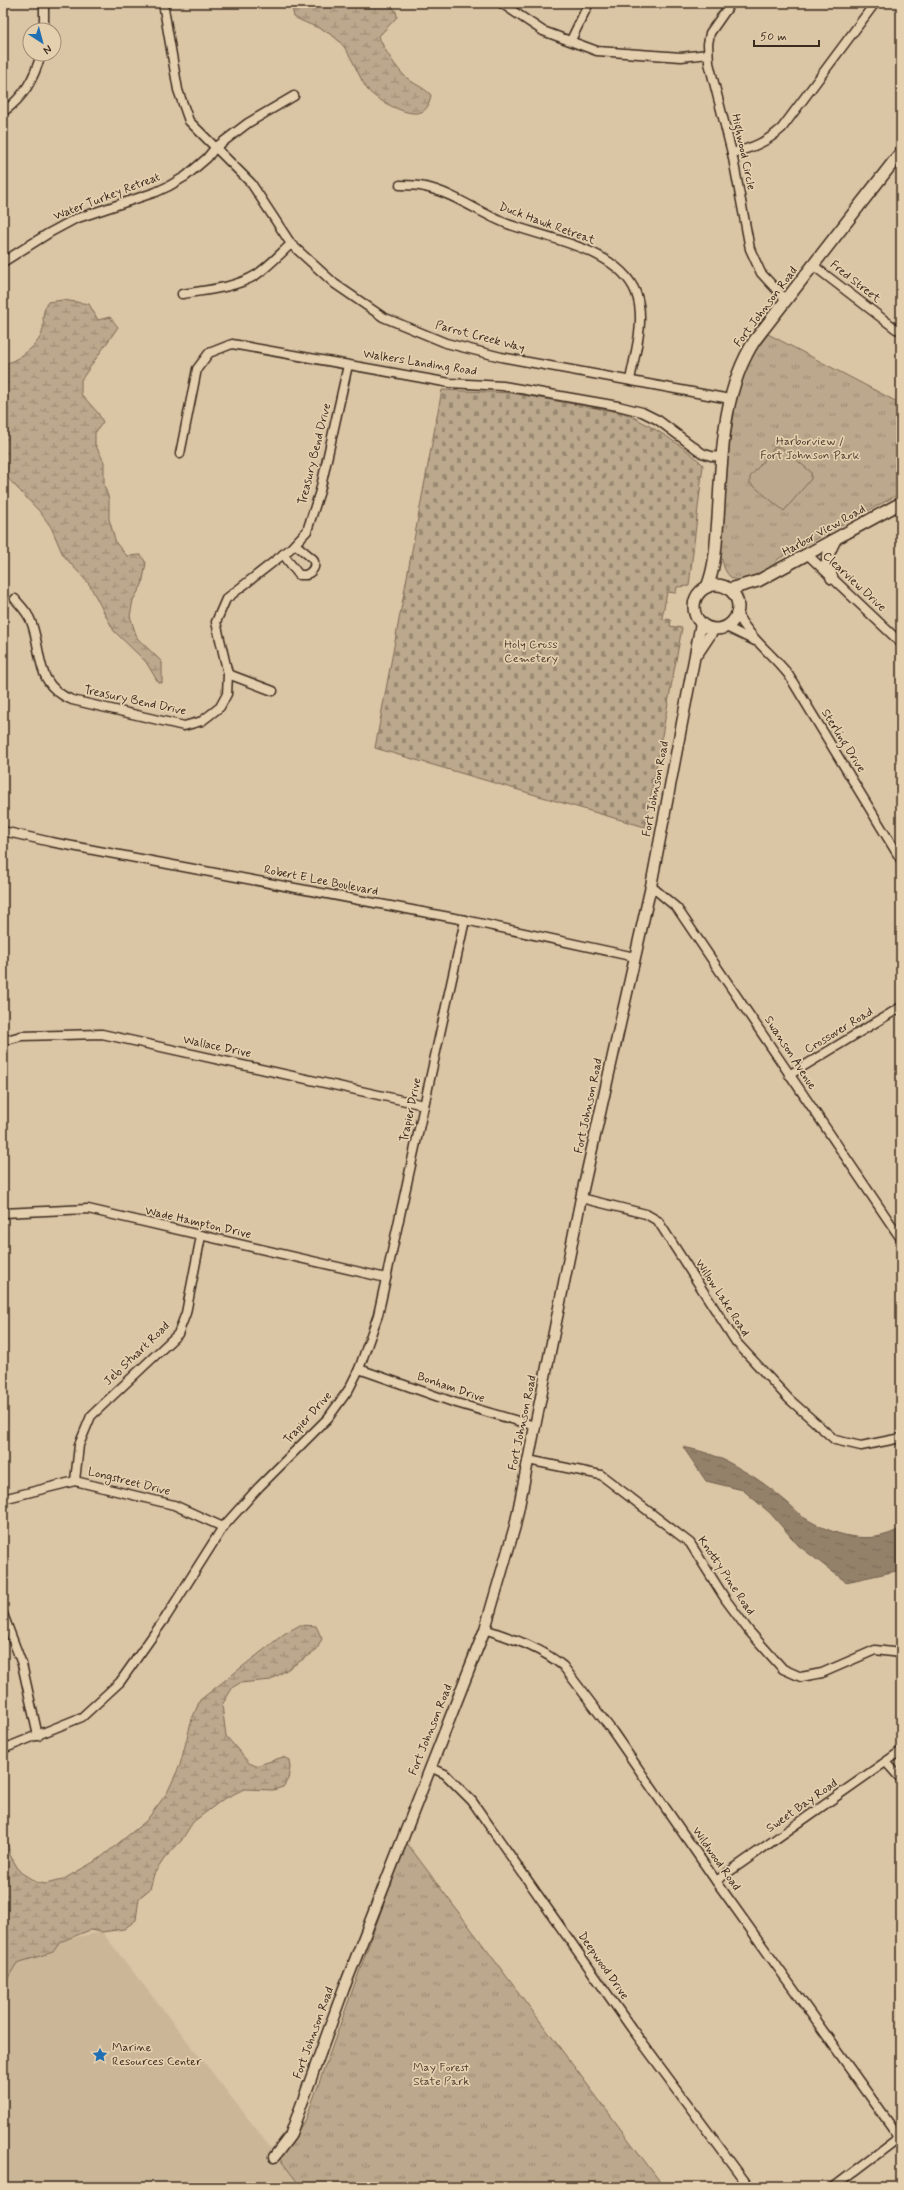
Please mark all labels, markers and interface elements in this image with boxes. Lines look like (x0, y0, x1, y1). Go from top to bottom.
north arrow (22, 22, 62, 62)
scale bar (754, 22, 819, 48)
text: 50 m (760, 29, 787, 45)
text: N (40, 41, 54, 57)
street label: Highwood Circle (726, 112, 759, 192)
street label: Water Turkey Retreat (51, 169, 163, 225)
street label: Duck Hawk Retreat (497, 199, 597, 249)
street label: Fred Street (826, 257, 884, 307)
street label: Fort Johnson Road (730, 263, 802, 351)
street label: Parrot Creek Way (433, 317, 527, 357)
street label: Walkers Landing Road (362, 346, 478, 380)
street label: Treasury Bend Drive (295, 402, 335, 506)
park label: Harborview / Fort Johnson Park (760, 434, 860, 464)
street label: Harbor View Road (780, 502, 868, 560)
street label: Clearview Drive (819, 548, 889, 616)
park label: Holy Cross Cemetery (504, 637, 558, 667)
street label: Treasury Bend Drive (82, 682, 188, 720)
street label: Sterling Drive (816, 706, 869, 776)
street label: Fort Johnson Road (639, 740, 673, 838)
street label: Robert E Lee Boulevard (262, 862, 380, 900)
street label: Crossover Road (802, 1004, 876, 1058)
street label: Swanson Avenue (760, 1013, 820, 1093)
street label: Wallace Drive (182, 1032, 252, 1062)
street label: Fort Johnson Road (571, 1057, 607, 1155)
street label: Trapier Drive (396, 1077, 426, 1143)
street label: Wade Hampton Drive (143, 1203, 253, 1243)
street label: Willow Lake Road (691, 1256, 753, 1340)
street label: Jeb Stuart Road (101, 1319, 173, 1389)
street label: Bonham Drive (415, 1369, 487, 1407)
street label: Fort Johnson Road (505, 1374, 541, 1472)
street label: Trapier Drive (280, 1388, 336, 1448)
street label: Longstreet Drive (86, 1464, 172, 1500)
street label: Knotty Pine Road (694, 1533, 758, 1619)
street label: Fort Johnson Road (405, 1682, 457, 1778)
street label: Sweet Bay Road (763, 1775, 841, 1837)
street label: Wildwood Road (688, 1824, 744, 1894)
street label: Deepwood Drive (574, 1929, 632, 2003)
street label: Fort Johnson Road (290, 1985, 338, 2081)
place label: Marine Resources Center (112, 2040, 202, 2070)
place icon: Marine Resources Center (91, 2046, 109, 2064)
park label: May Forest State Park (413, 2060, 470, 2090)

